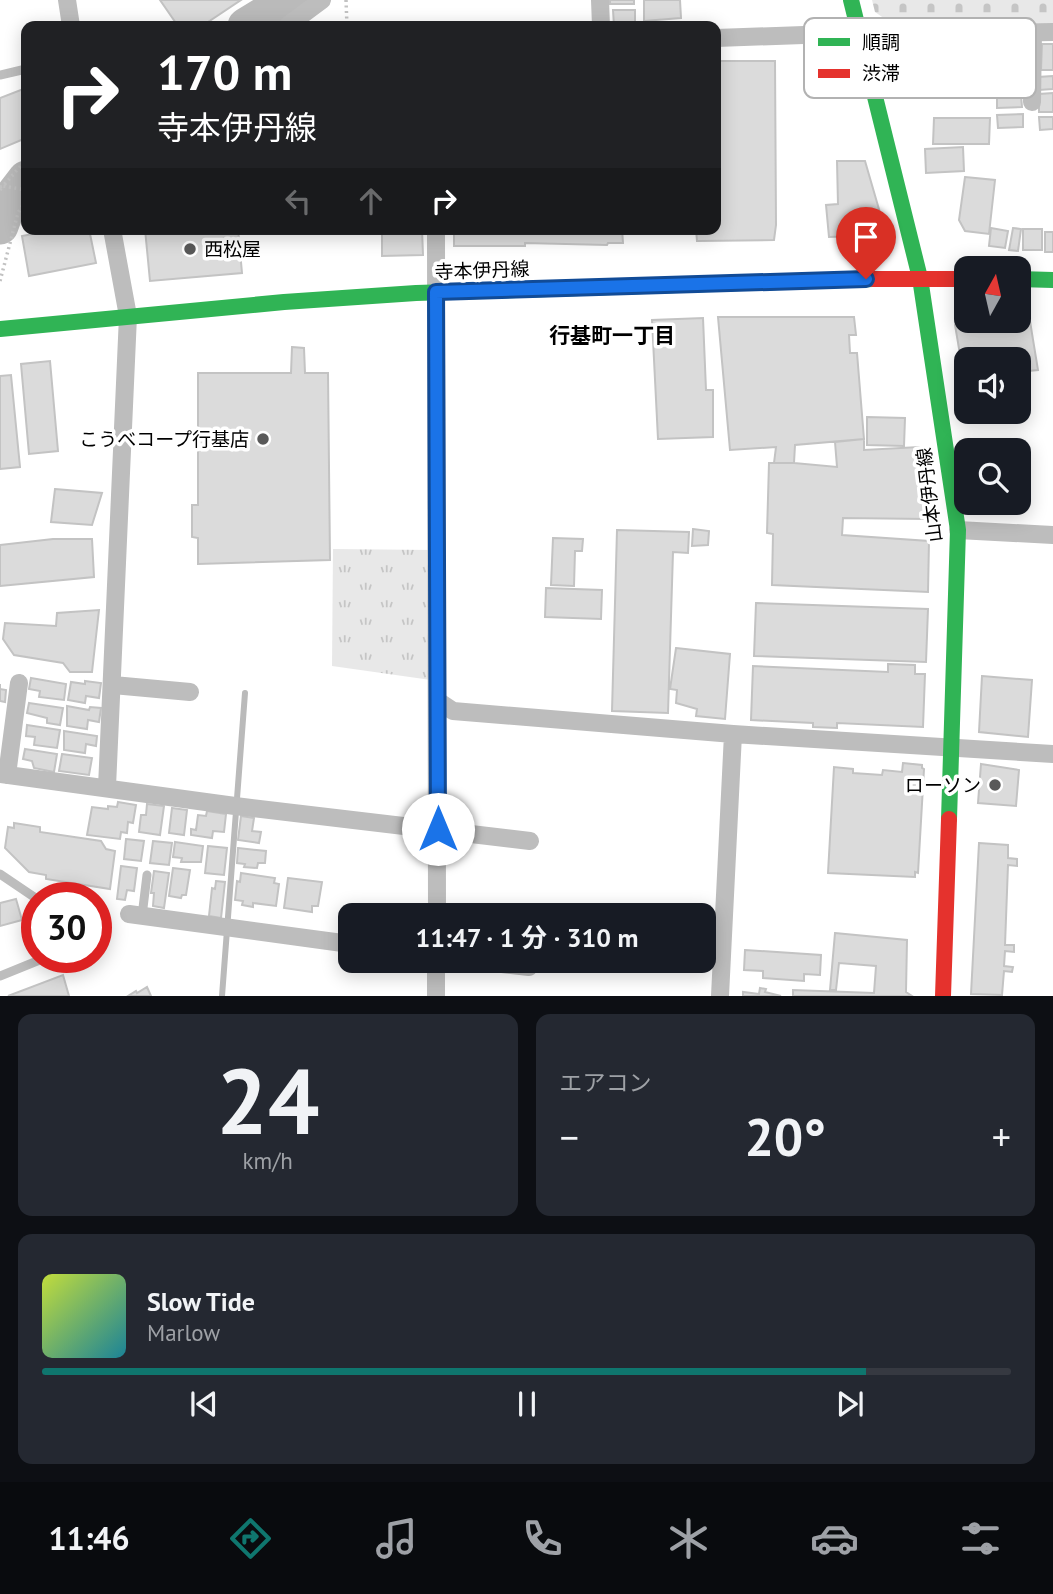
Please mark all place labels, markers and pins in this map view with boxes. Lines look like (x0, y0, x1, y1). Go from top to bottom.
pin (836, 207, 896, 279)
place label: 西松屋 (204, 237, 261, 261)
marker: 西松屋 (182, 241, 198, 257)
place label: こうべコープ行基店 (79, 427, 249, 451)
marker: こうべコープ行基店 (255, 431, 271, 447)
place label: ローソン (905, 773, 981, 797)
marker: ローソン (987, 777, 1003, 793)

